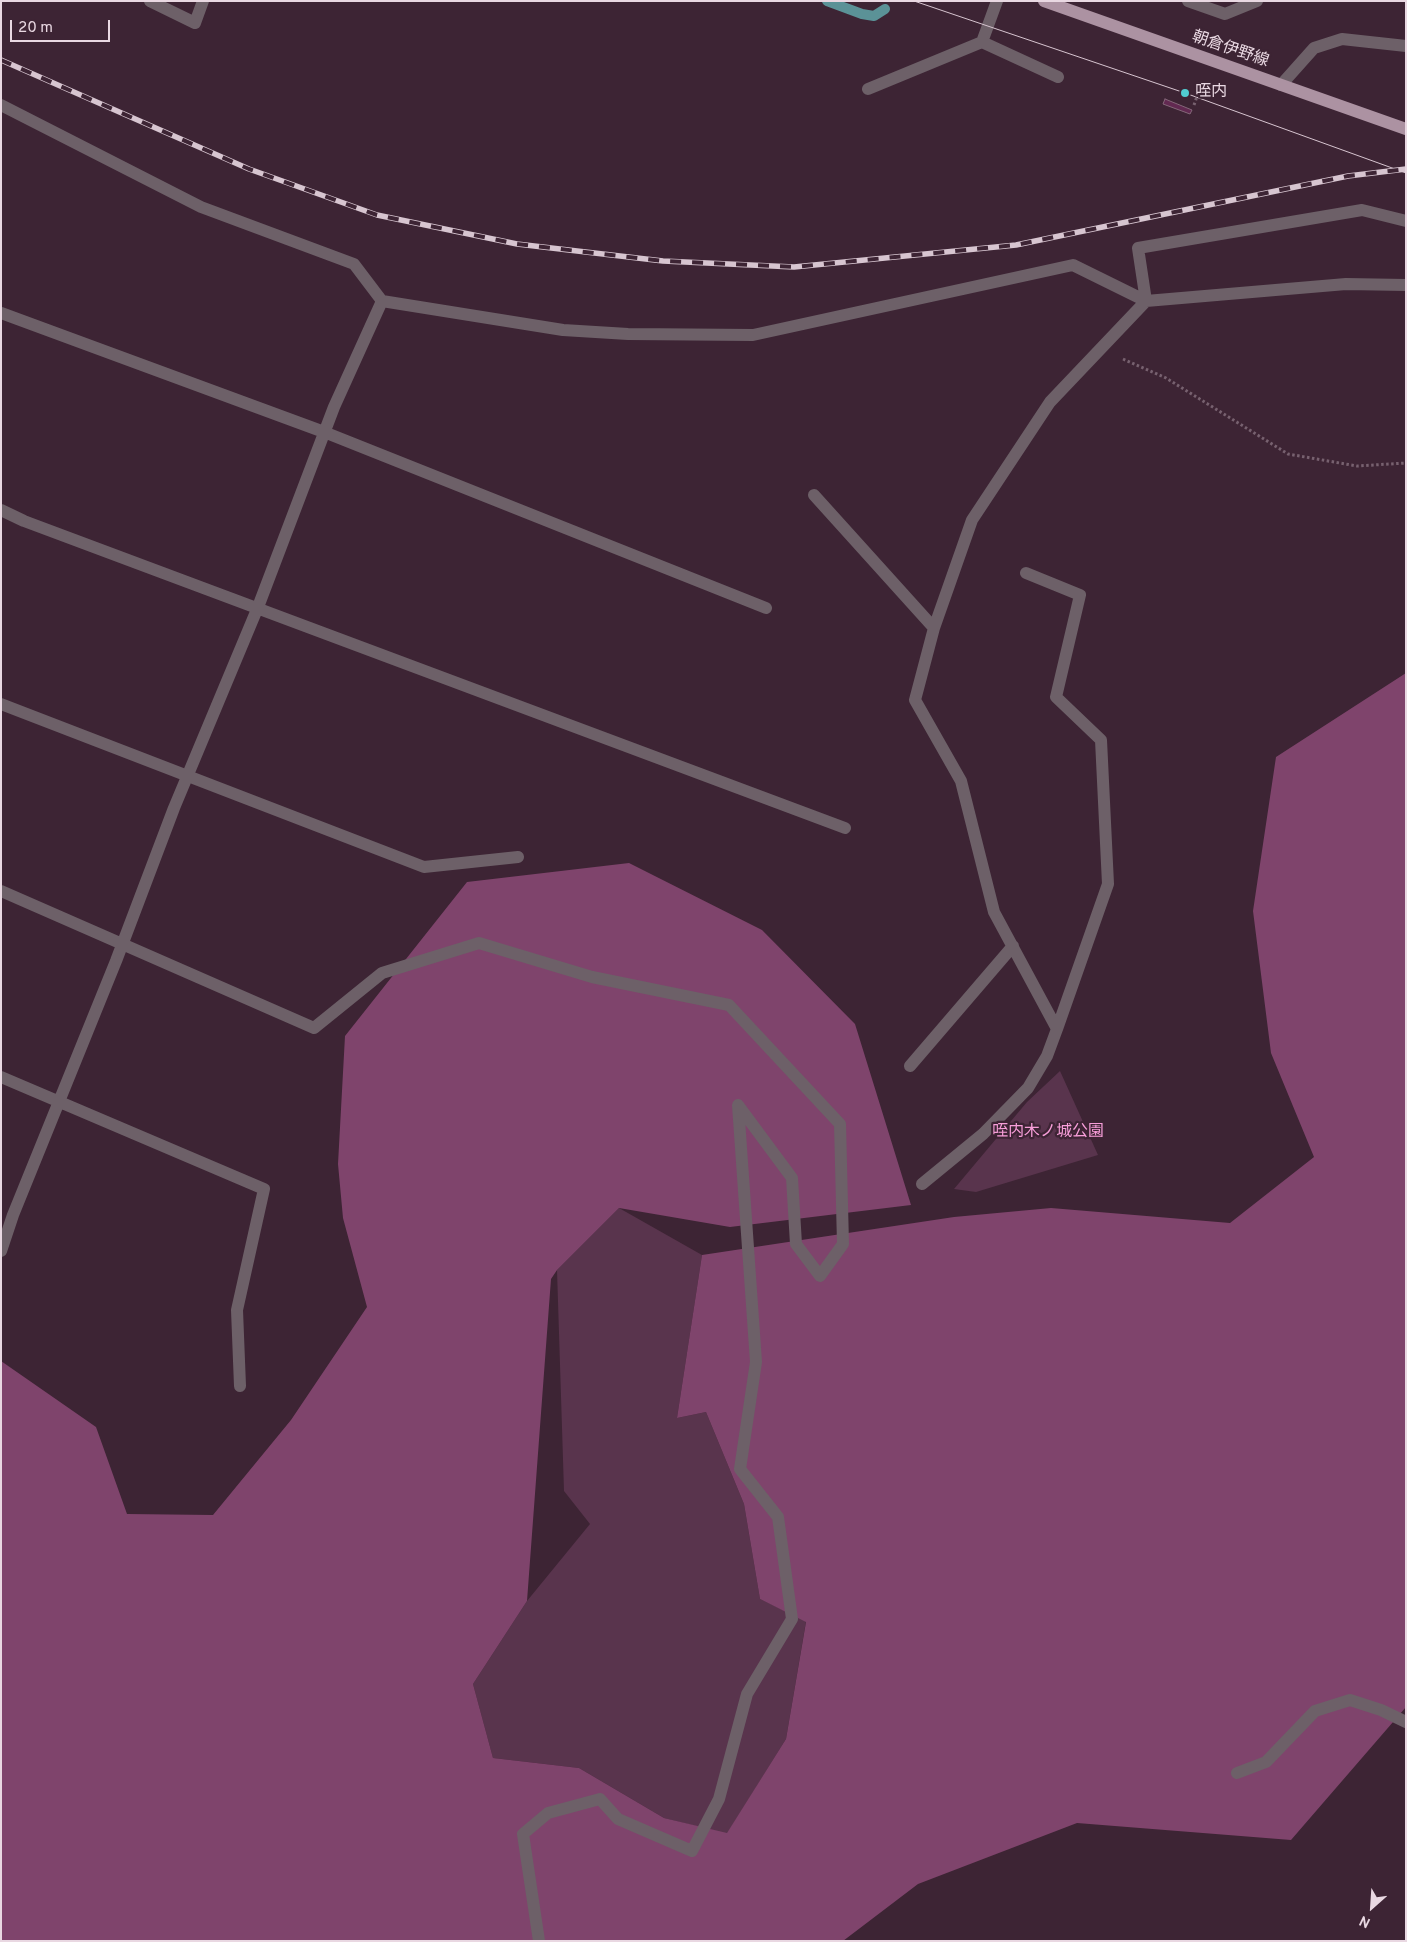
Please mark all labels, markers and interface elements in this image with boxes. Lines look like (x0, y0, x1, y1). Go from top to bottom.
scale bar (12, 10, 112, 42)
text: 20 m (18, 19, 53, 38)
street label: 朝倉伊野線 (1189, 28, 1271, 72)
place label: 咥内 (1195, 83, 1227, 103)
marker: 咥内 (1179, 87, 1191, 99)
park label: 咥内木ノ城公園 (992, 1123, 1104, 1143)
north arrow (1347, 1882, 1397, 1932)
text: N (1357, 1911, 1373, 1931)

